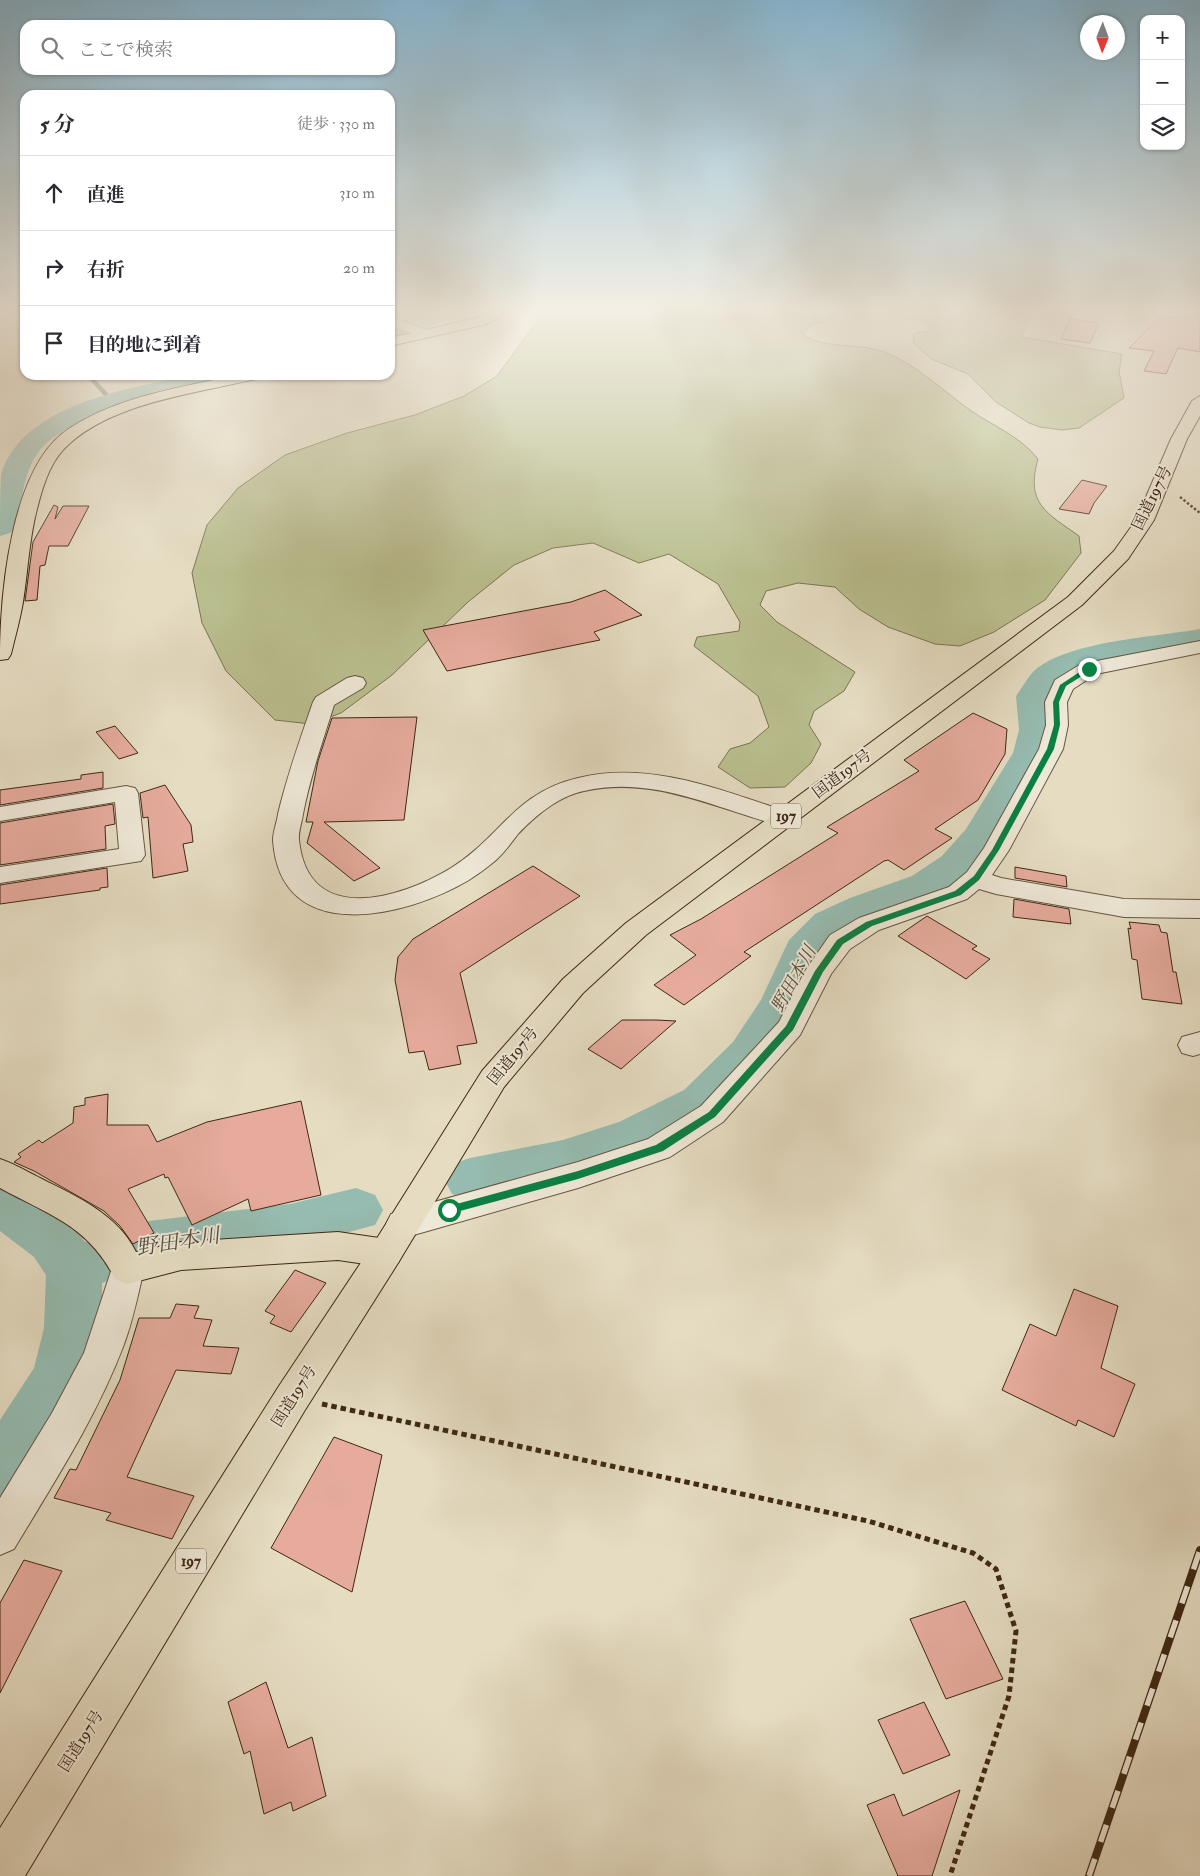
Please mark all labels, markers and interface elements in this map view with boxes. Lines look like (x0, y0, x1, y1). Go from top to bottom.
north arrow (1080, 15, 1125, 60)
map controls (1140, 15, 1185, 150)
button: + (1140, 15, 1185, 60)
search box (20, 20, 395, 75)
icon: search (38, 34, 66, 62)
text: ここで検索 (78, 38, 173, 62)
button: − (1140, 60, 1185, 105)
button: layers (1140, 105, 1185, 150)
text: 5 分 (40, 111, 75, 138)
text: 徒歩 · 330 m (297, 114, 375, 134)
icon: ahead (40, 179, 68, 207)
text: 直進 (87, 183, 125, 207)
text: 310 m (339, 183, 375, 203)
icon: right (40, 254, 68, 282)
text: 右折 (87, 258, 125, 282)
text: 20 m (343, 258, 375, 278)
icon: arrive (40, 329, 68, 357)
text: 目的地に到着 (87, 333, 201, 357)
street label: 国道197号 (1128, 463, 1176, 533)
route end (1078, 658, 1101, 681)
street label: 国道197号 (808, 745, 876, 803)
road number: 197 (771, 804, 801, 828)
water label: 野田本川 (766, 940, 822, 1016)
street label: 国道197号 (483, 1023, 543, 1089)
route start (438, 1199, 461, 1222)
water label: 野田本川 (134, 1222, 224, 1262)
street label: 国道197号 (267, 1361, 321, 1431)
road number: 197 (176, 1548, 206, 1574)
street label: 国道197号 (54, 1706, 108, 1776)

